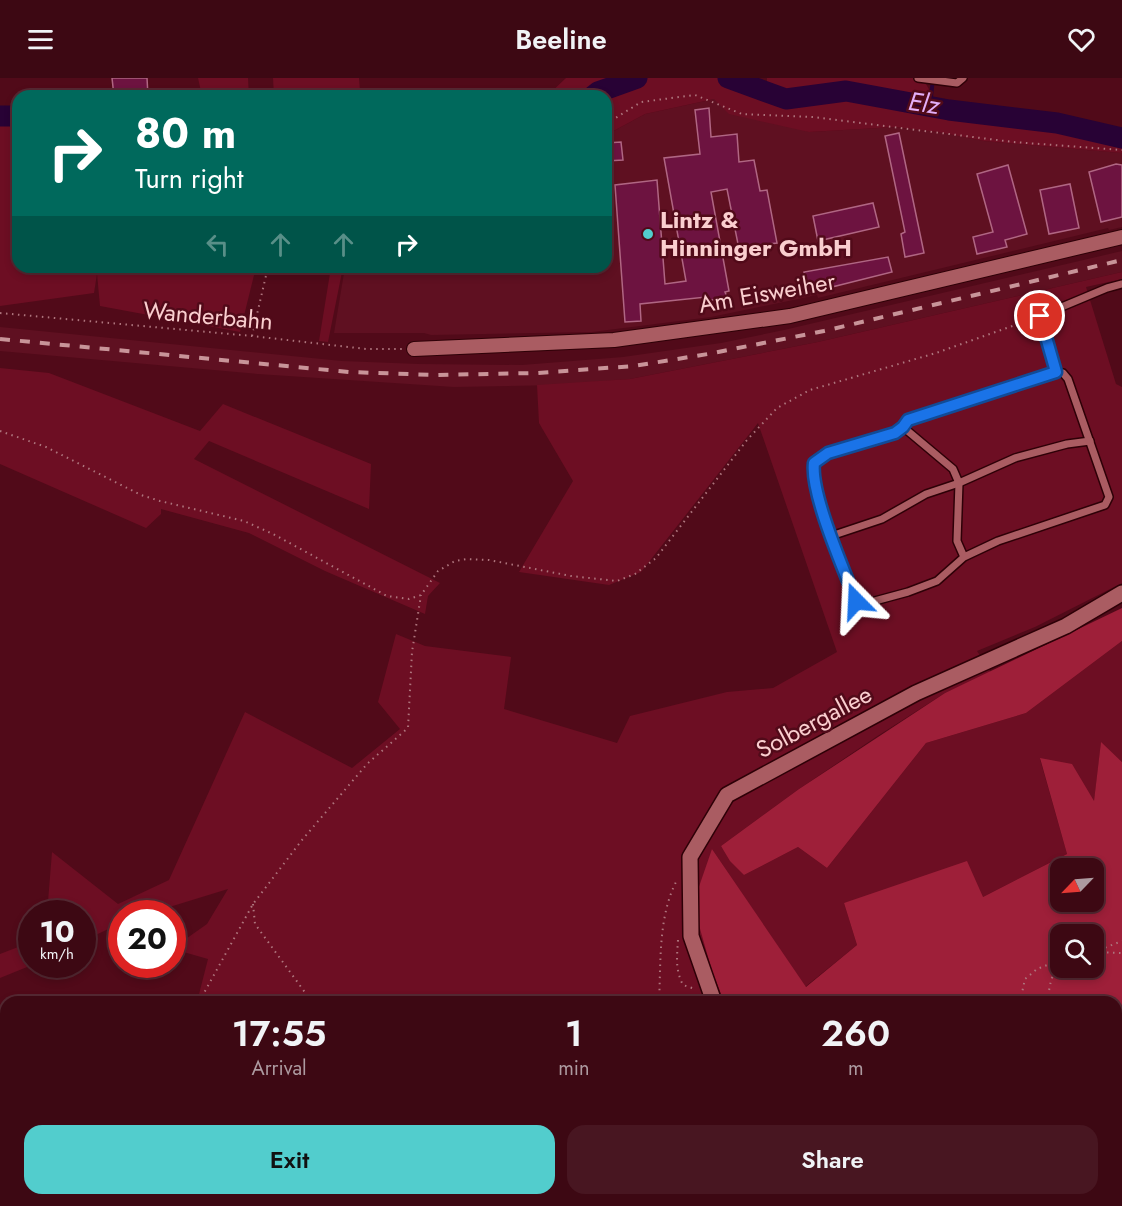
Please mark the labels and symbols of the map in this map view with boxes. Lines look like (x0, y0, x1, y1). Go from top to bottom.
water label: Elz (906, 82, 944, 124)
place label: Lintz & Hinninger GmbH (660, 202, 852, 265)
marker: Lintz & Hinninger GmbH (641, 227, 655, 241)
street label: Am Eisweiher (696, 263, 839, 322)
pin (1014, 290, 1065, 341)
street label: Wanderbahn (142, 292, 274, 339)
position arrow (824, 569, 888, 633)
street label: Solbergallee (750, 676, 878, 767)
north arrow (1050, 858, 1104, 912)
speed limit sign: 20 (108, 900, 186, 978)

